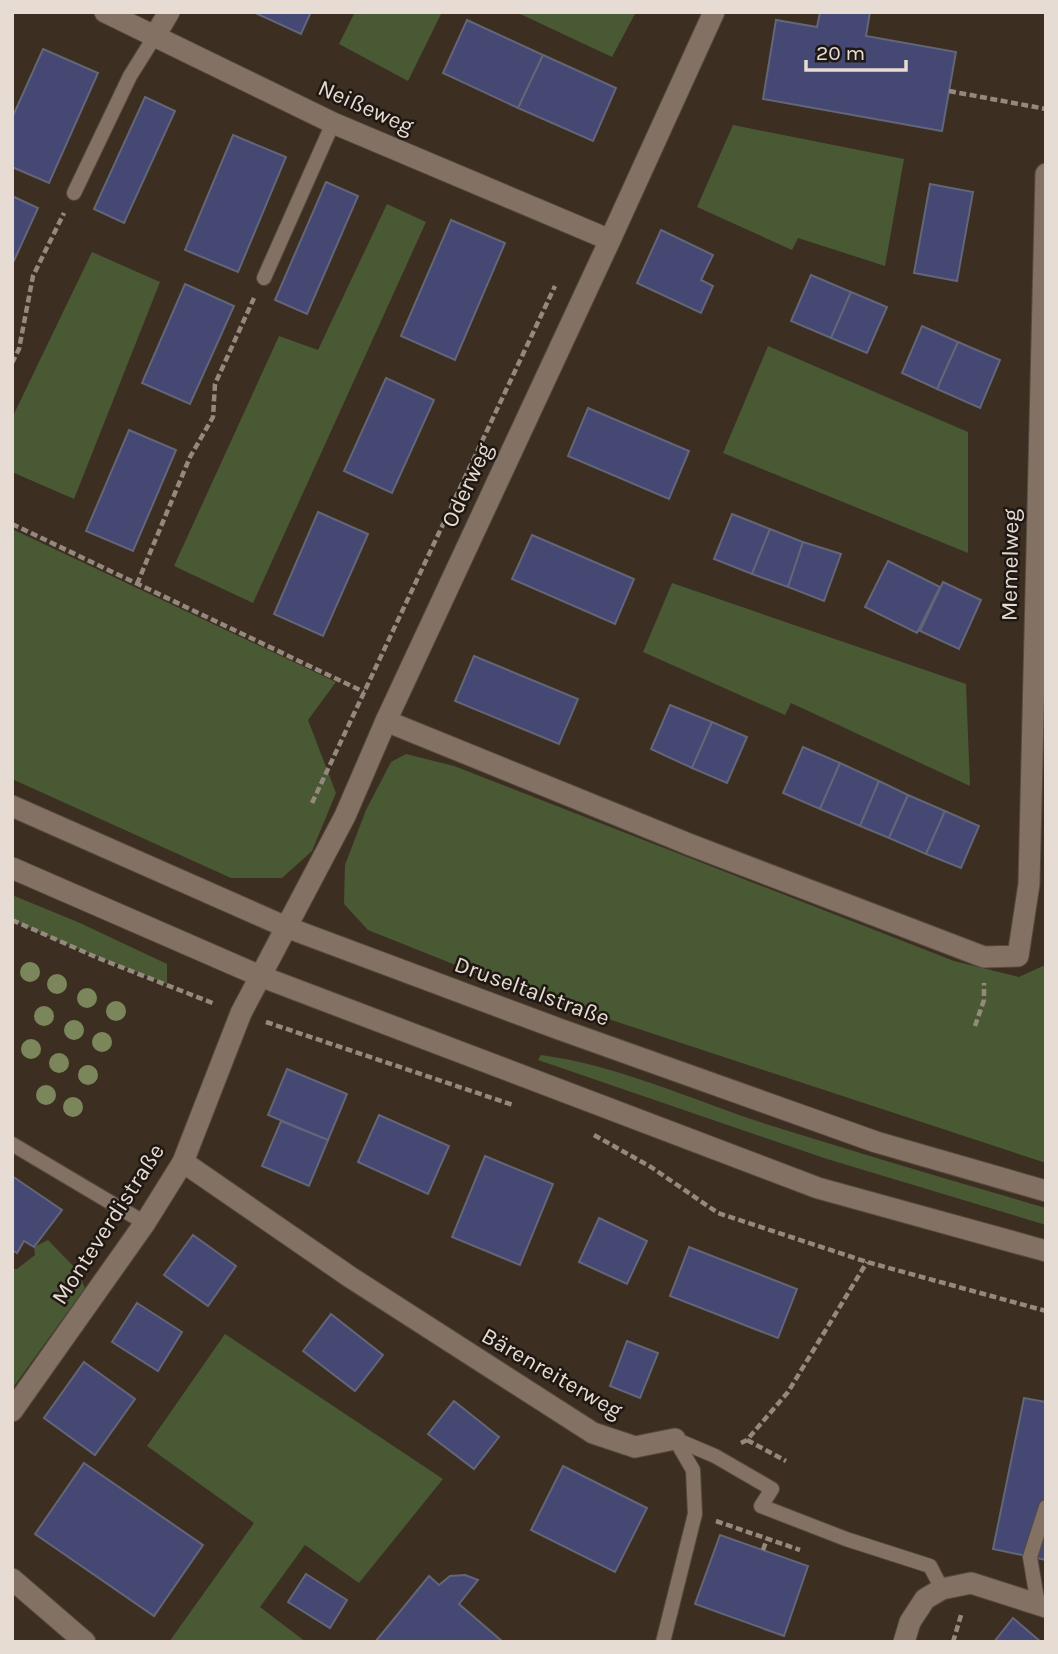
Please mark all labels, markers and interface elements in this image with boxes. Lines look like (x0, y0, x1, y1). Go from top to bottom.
scale bar (806, 28, 906, 72)
text: 20 m (816, 41, 865, 65)
street label: Neißeweg (314, 74, 418, 140)
street label: Oderweg (436, 438, 498, 532)
street label: Memelweg (996, 508, 1024, 621)
street label: Druseltalstraße (451, 950, 613, 1032)
street label: Monteverdistraße (46, 1139, 170, 1309)
street label: Bärenreiterweg (477, 1322, 627, 1424)

